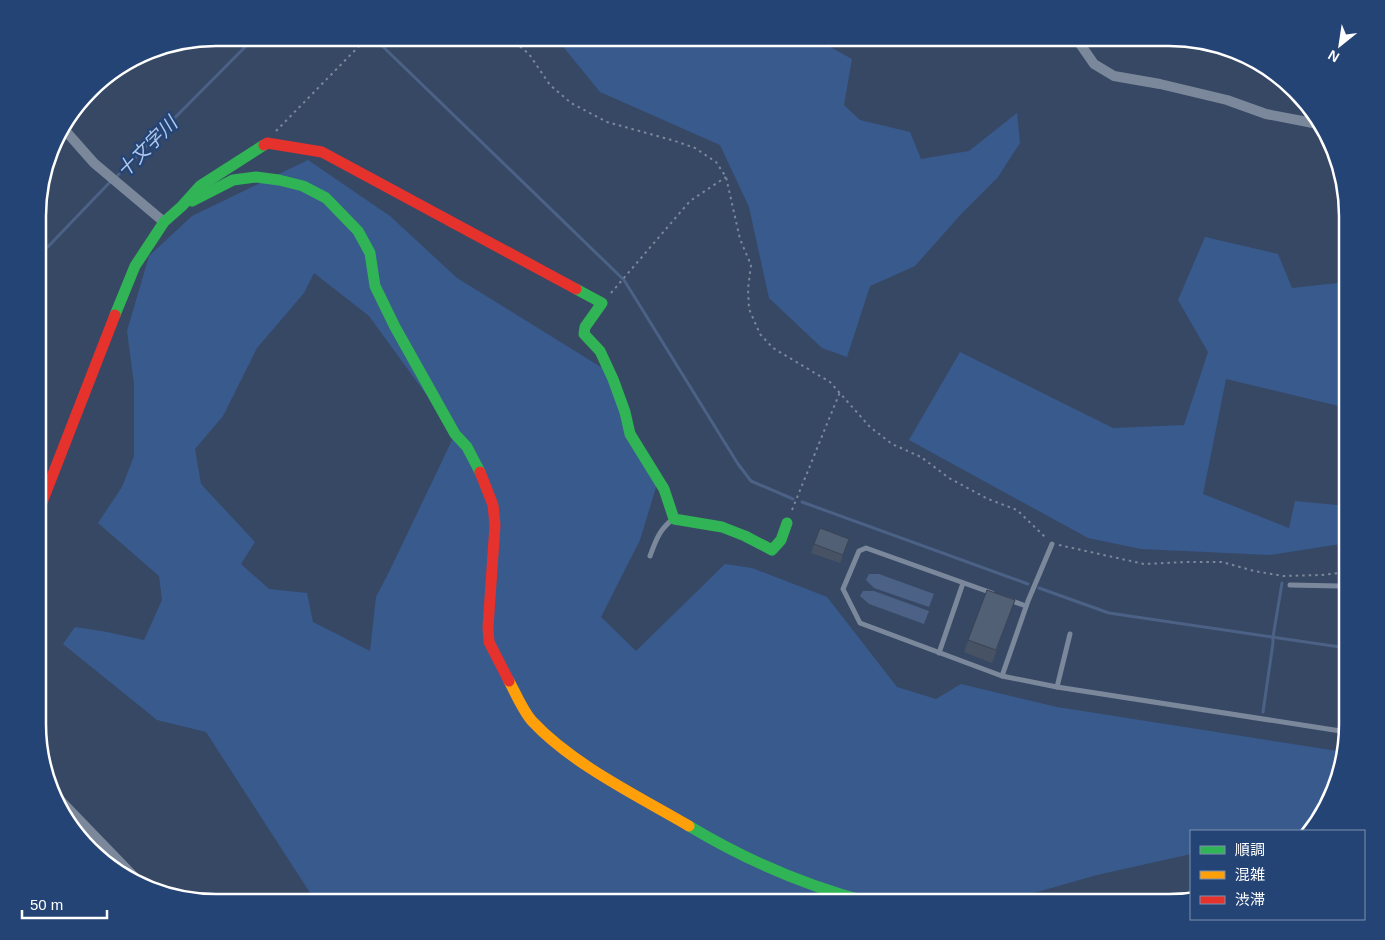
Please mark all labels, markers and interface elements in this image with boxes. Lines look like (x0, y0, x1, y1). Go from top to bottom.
north arrow (1315, 20, 1365, 70)
text: N (1325, 47, 1342, 66)
water label: 十文字川 (113, 111, 183, 181)
legend (1190, 830, 1365, 920)
text: 順調 (1235, 841, 1265, 858)
text: 混雑 (1235, 866, 1265, 883)
scale bar (22, 888, 108, 920)
text: 渋滞 (1235, 891, 1265, 908)
text: 50 m (30, 896, 63, 913)

